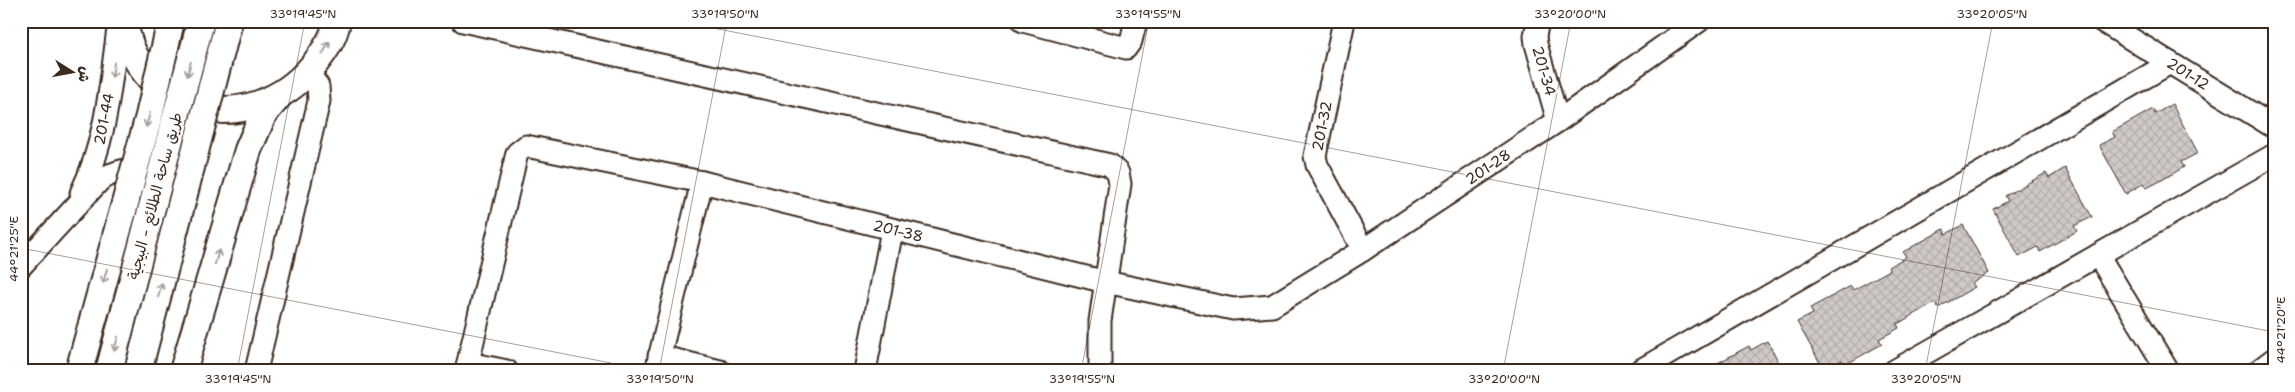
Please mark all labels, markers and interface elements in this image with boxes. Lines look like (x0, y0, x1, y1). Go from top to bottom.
text: 33°19'45"N (270, 6, 337, 22)
text: 33°19'50"N (691, 6, 759, 22)
text: 33°19'55"N (1115, 6, 1181, 22)
text: 33°20'00"N (1534, 6, 1606, 22)
text: 33°20'05"N (1957, 6, 2027, 22)
one-way arrow (321, 40, 331, 55)
street label: 201-34 (1527, 44, 1561, 98)
north arrow (48, 48, 98, 98)
street label: 201-12 (2163, 53, 2213, 95)
one-way arrow (184, 60, 193, 76)
one-way arrow (107, 61, 117, 77)
text: ش (74, 65, 95, 84)
street label: 201-44 (89, 91, 119, 147)
street label: 201-32 (1307, 99, 1337, 153)
street label: طريق ساحة الطلائع - البيجية (123, 110, 188, 282)
one-way arrow (143, 111, 152, 127)
street label: 201-28 (1461, 144, 1515, 190)
street label: 201-38 (871, 215, 925, 247)
text: 44°21'25"E (6, 216, 22, 282)
one-way arrow (212, 249, 222, 265)
one-way arrow (99, 268, 109, 284)
one-way arrow (155, 282, 165, 298)
text: 44°21'20"E (2273, 296, 2289, 364)
one-way arrow (111, 336, 120, 352)
text: 33°19'45"N (205, 371, 272, 387)
text: 33°19'50"N (626, 371, 694, 387)
text: 33°19'55"N (1049, 371, 1115, 387)
text: 33°20'00"N (1468, 371, 1540, 387)
text: 33°20'05"N (1891, 371, 1961, 387)

